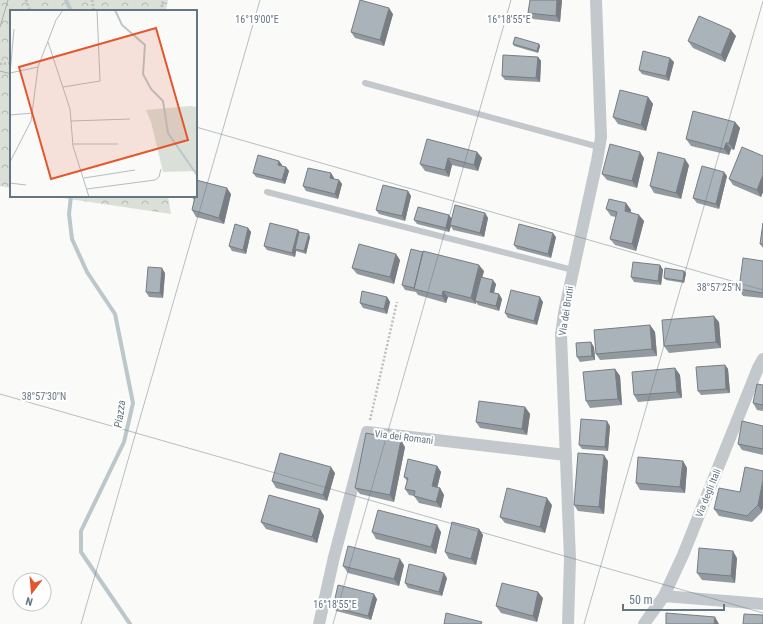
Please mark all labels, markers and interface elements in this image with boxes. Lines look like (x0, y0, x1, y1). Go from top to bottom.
inset map (10, 10, 197, 197)
text: 16°19'00"E (235, 14, 279, 25)
text: 16°18'55"E (487, 14, 531, 25)
text: 38°57'25"N (697, 282, 741, 293)
street label: Via dei Brutii (557, 285, 575, 337)
text: 38°57'30"N (22, 391, 66, 402)
water label: Piazza (112, 399, 128, 429)
street label: Via dei Romani (374, 428, 434, 446)
street label: Via degli Itali (693, 467, 723, 519)
north arrow (12, 572, 52, 612)
scale bar (623, 586, 724, 612)
text: 50 m (629, 593, 653, 607)
text: N (24, 594, 34, 608)
text: 16°18'55"E (313, 599, 357, 610)

